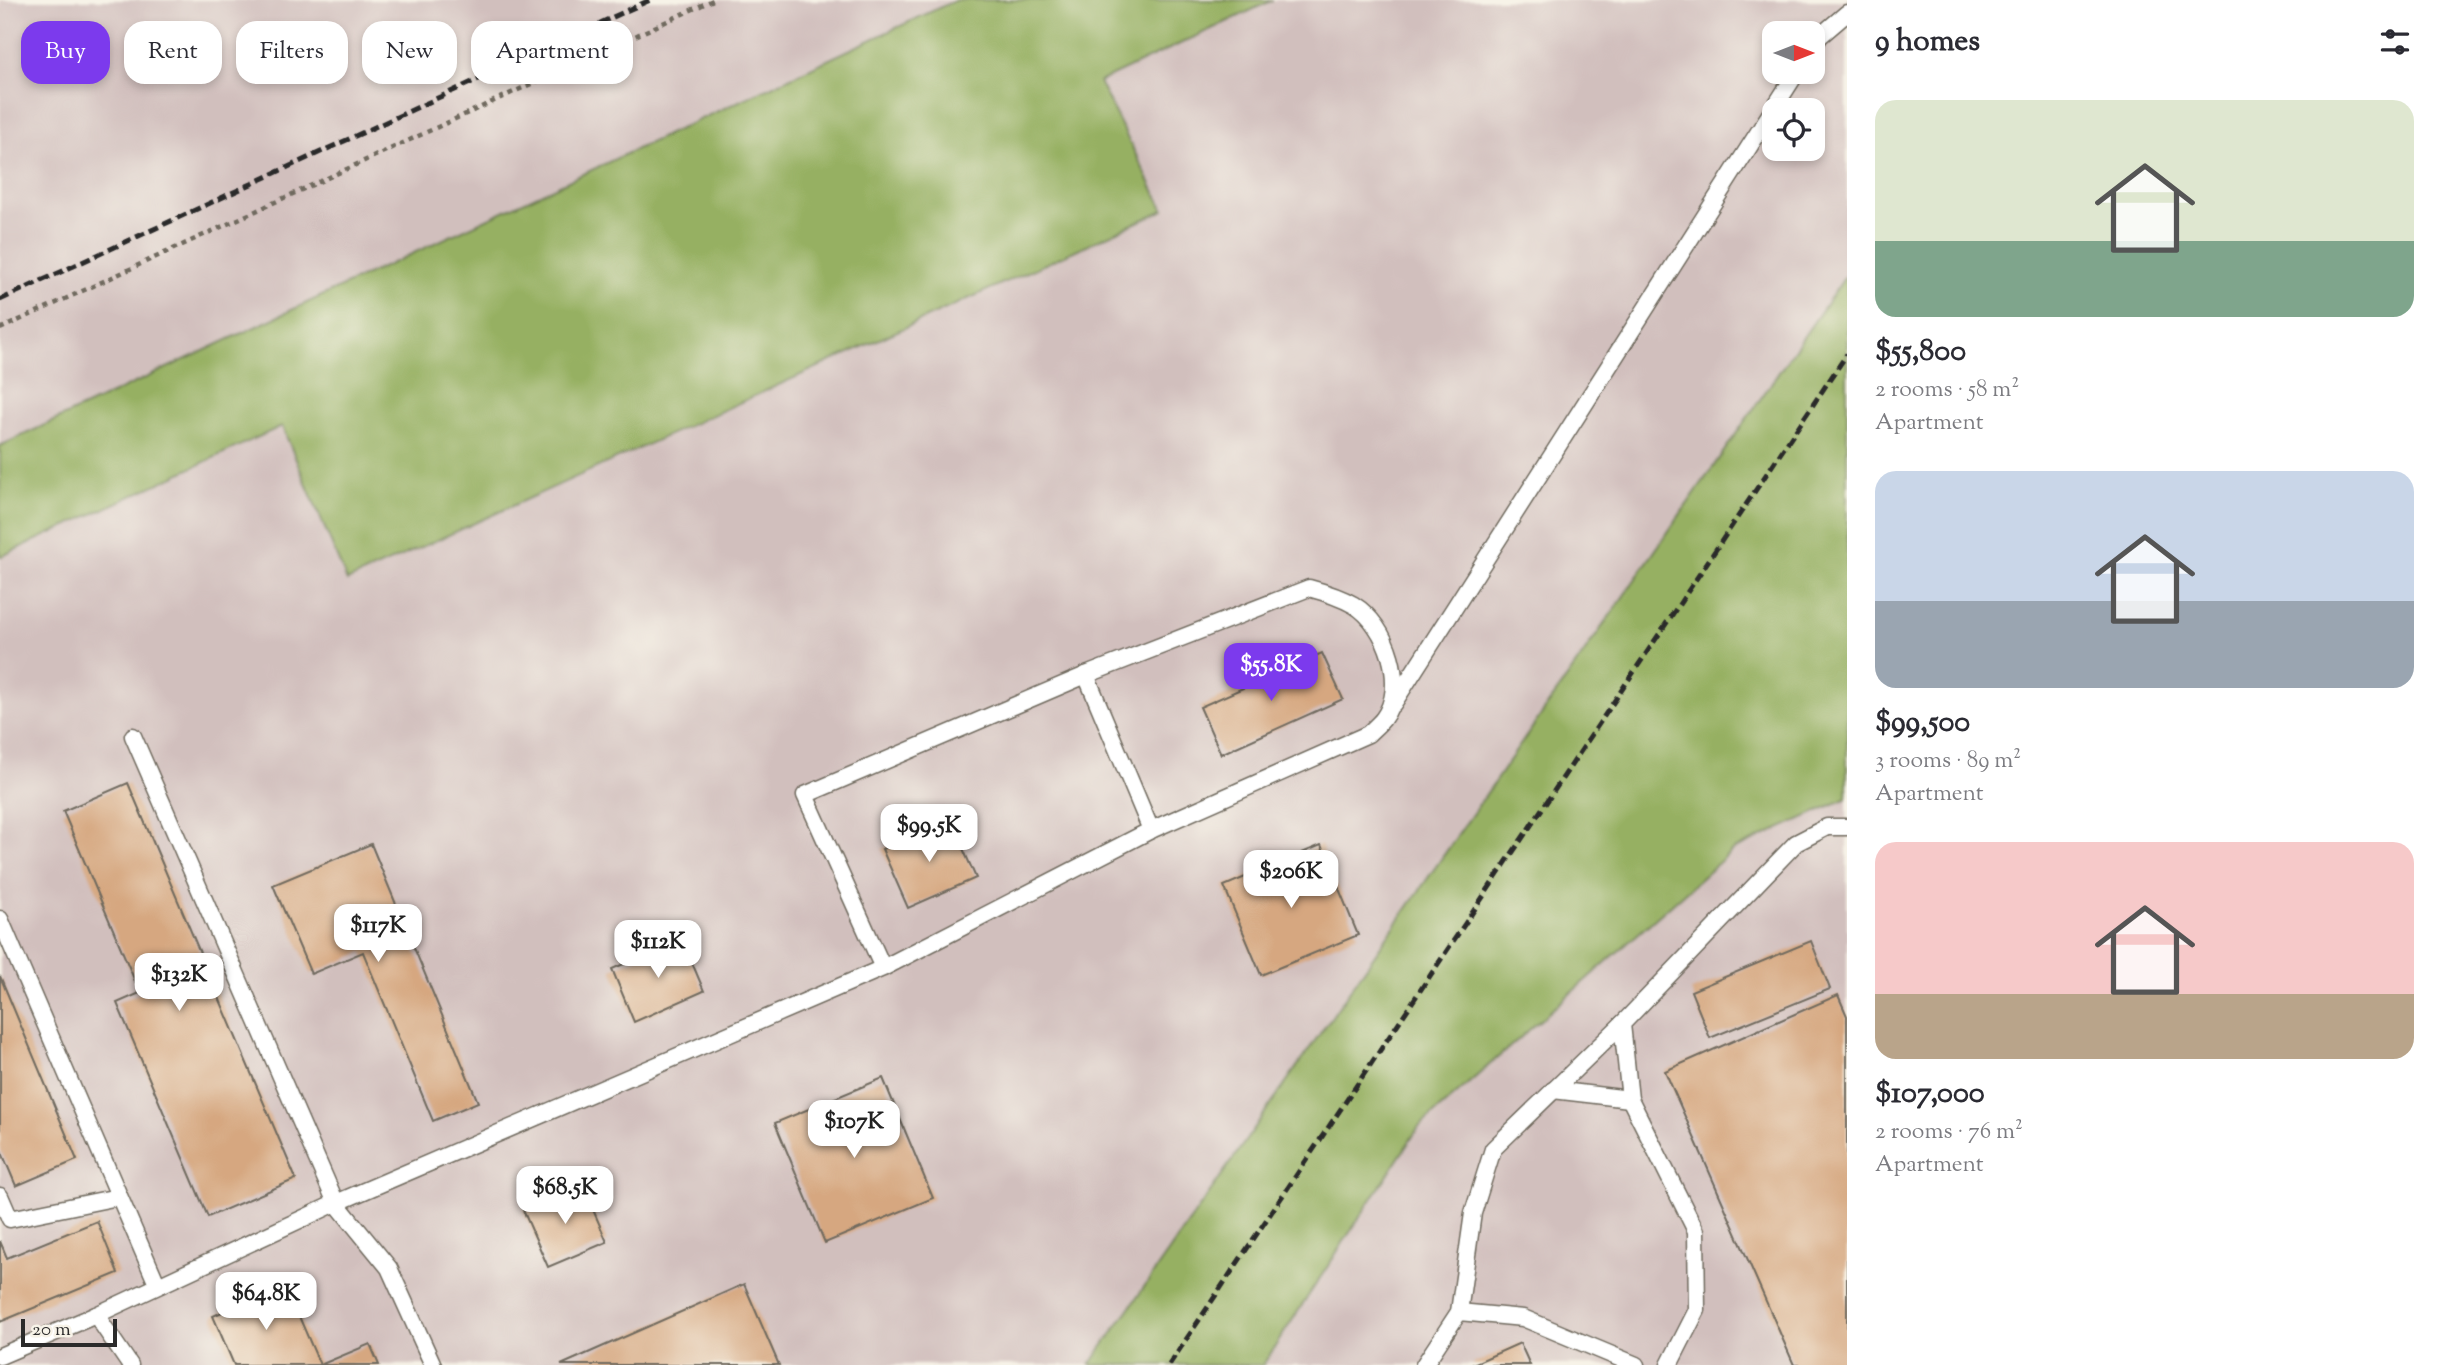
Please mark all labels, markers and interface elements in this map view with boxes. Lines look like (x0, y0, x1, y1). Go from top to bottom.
chip: Buy (21, 21, 110, 84)
chip: Rent (124, 21, 222, 84)
chip: Filters (236, 21, 348, 84)
chip: New (362, 21, 457, 84)
chip: Apartment (471, 21, 633, 84)
north arrow (1762, 21, 1825, 84)
map controls (1762, 21, 1825, 161)
text: 9 homes (1875, 21, 1980, 64)
icon: filters (2376, 23, 2414, 61)
button: locate (1762, 98, 1825, 161)
icon: home (2082, 145, 2208, 271)
text: $55,800 (1875, 331, 1966, 374)
text: 2 rooms · 58 m² (1875, 374, 2019, 407)
text: Apartment (1875, 407, 1984, 440)
icon: home (2082, 516, 2208, 642)
pin: $55.8K (1214, 644, 1328, 703)
text: $55.8K (1240, 649, 1302, 682)
text: $99,500 (1875, 702, 1970, 745)
text: 3 rooms · 89 m² (1875, 745, 2021, 778)
text: Apartment (1875, 778, 1984, 811)
pin: $99.5K (872, 804, 986, 864)
text: $99.5K (897, 810, 961, 843)
pin: $206K (1242, 850, 1340, 910)
text: $206K (1259, 856, 1323, 889)
icon: home (2082, 887, 2208, 1013)
pin: $117K (329, 904, 427, 964)
text: $117K (350, 910, 406, 943)
pin: $112K (609, 920, 707, 980)
text: $112K (630, 926, 686, 959)
pin: $132K (130, 954, 228, 1013)
text: $132K (151, 959, 207, 992)
text: $107,000 (1875, 1073, 1985, 1116)
pin: $107K (805, 1100, 903, 1160)
text: $107K (824, 1106, 884, 1139)
text: 2 rooms · 76 m² (1875, 1116, 2023, 1149)
text: Apartment (1875, 1149, 1984, 1182)
pin: $68.5K (508, 1166, 622, 1226)
text: $68.5K (532, 1172, 598, 1205)
pin: $64.8K (209, 1272, 323, 1332)
text: $64.8K (232, 1278, 300, 1311)
scale bar (21, 1316, 117, 1348)
text: 20 m (32, 1317, 71, 1344)

